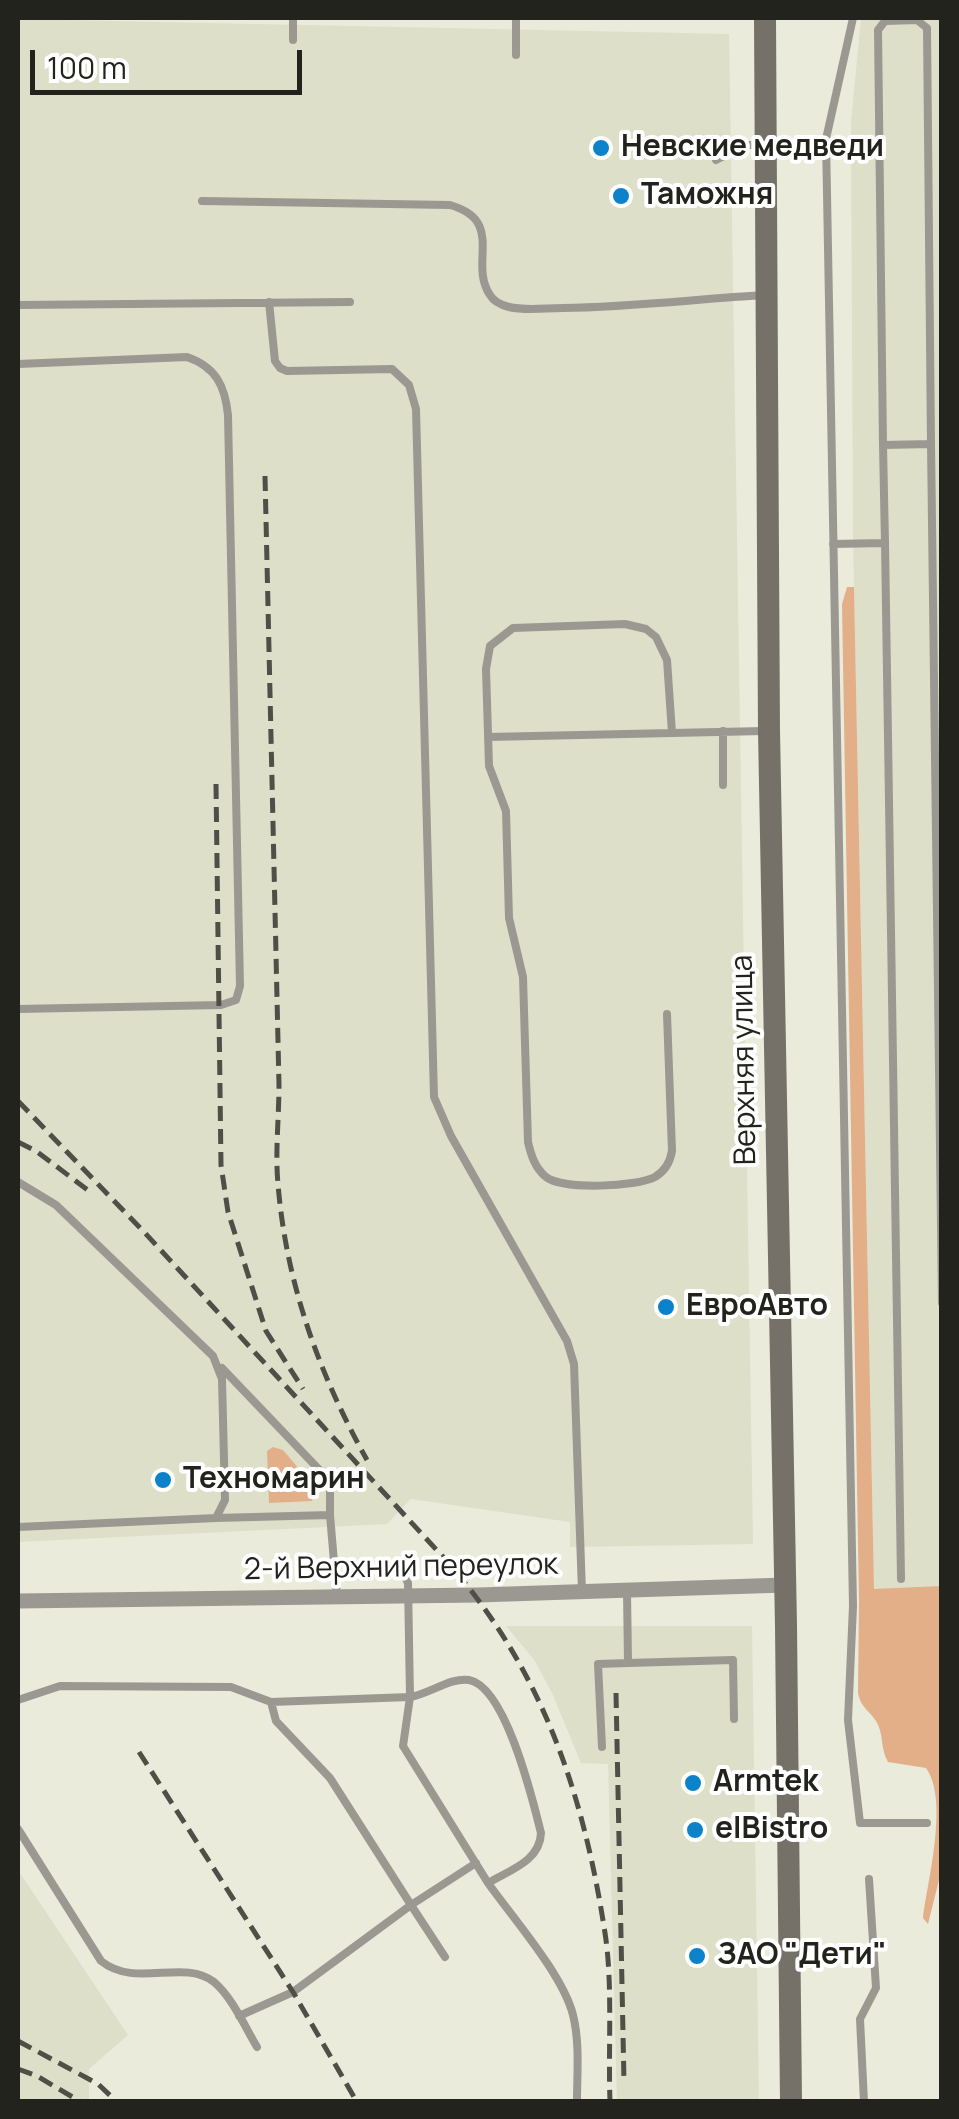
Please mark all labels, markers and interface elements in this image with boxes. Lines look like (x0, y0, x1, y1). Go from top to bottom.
scale bar (35, 30, 308, 92)
text: 100 m (47, 47, 127, 88)
place label: Невские медведи (621, 130, 884, 166)
marker: Невские медведи (590, 137, 612, 159)
place label: Таможня (641, 178, 773, 214)
marker: Таможня (610, 185, 632, 207)
street label: Верхняя улица (725, 954, 765, 1166)
place label: ЕвроАвто (686, 1289, 828, 1325)
marker: ЕвроАвто (655, 1296, 677, 1318)
place label: Техномарин (183, 1462, 365, 1498)
marker: Техномарин (152, 1469, 174, 1491)
street label: 2-й Верхний переулок (244, 1547, 558, 1589)
place label: Armtek (713, 1765, 818, 1801)
marker: Armtek (682, 1772, 704, 1794)
place label: elBistro (715, 1812, 828, 1848)
marker: elBistro (684, 1819, 706, 1841)
place label: ЗАО "Дети" (717, 1938, 887, 1974)
marker: ЗАО "Дети" (686, 1945, 708, 1967)

